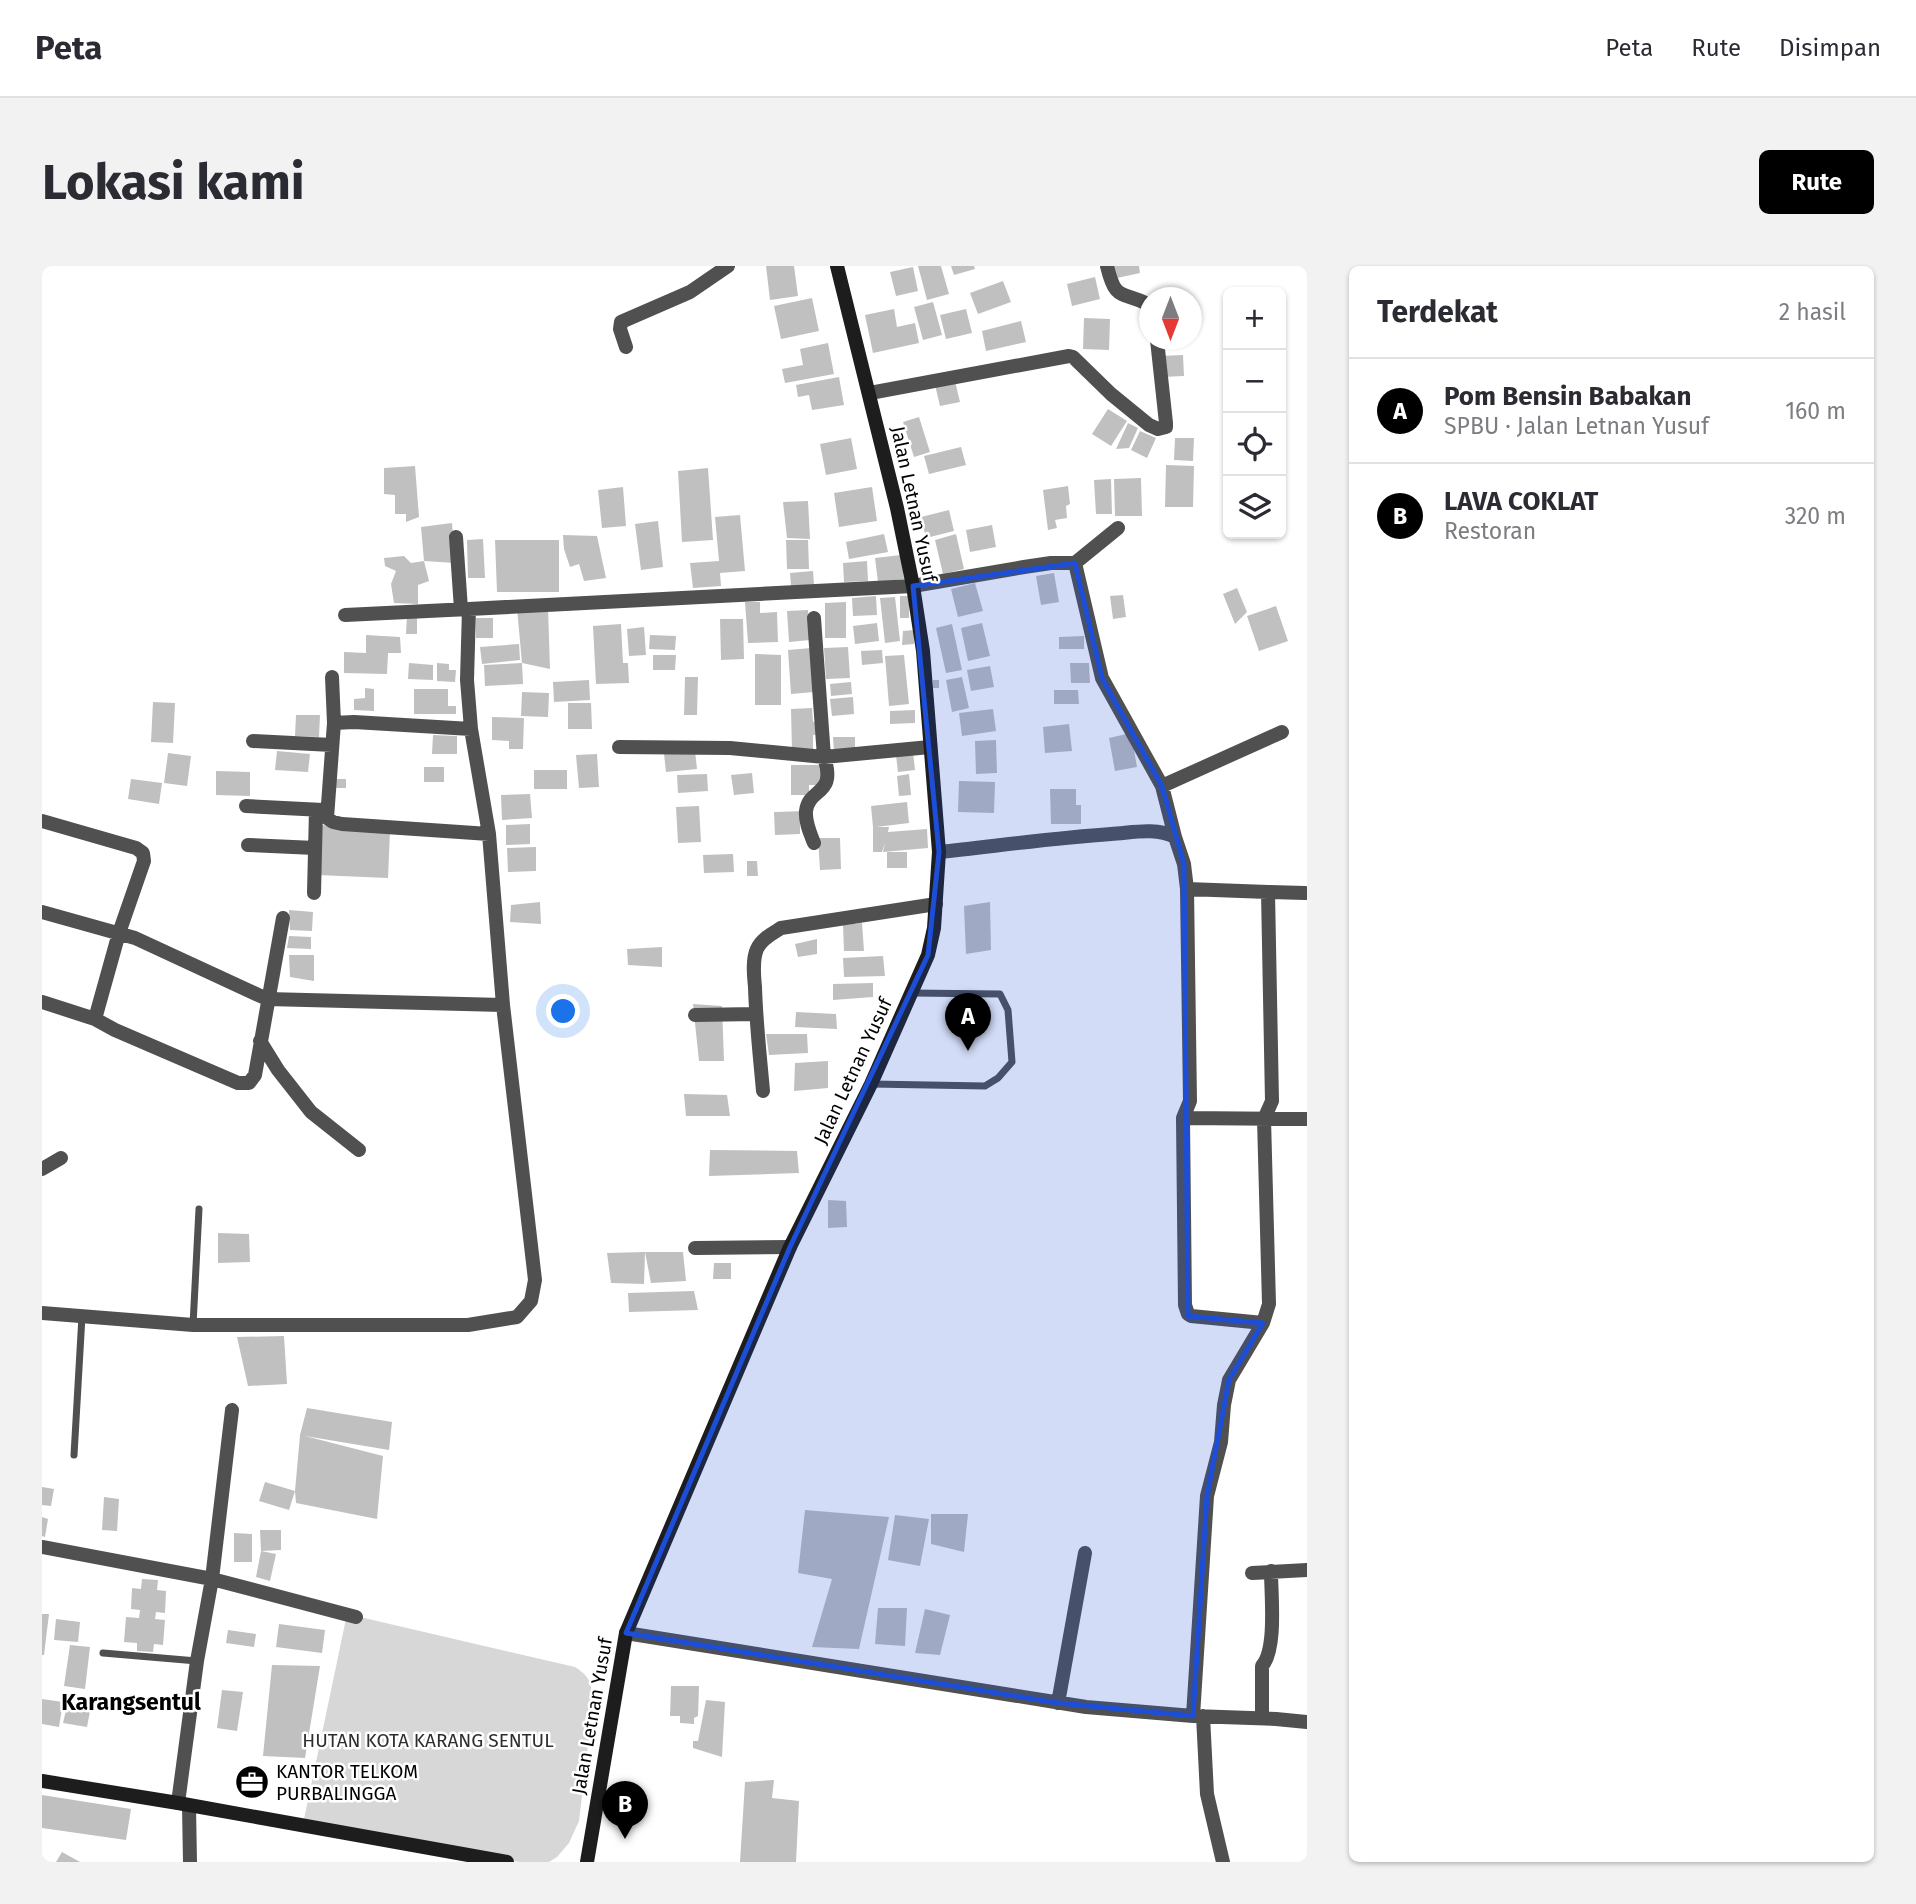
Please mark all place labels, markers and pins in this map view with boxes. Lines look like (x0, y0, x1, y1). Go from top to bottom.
pin: A (945, 993, 991, 1051)
place label: KANTOR TELKOM PURBALINGGA (276, 1760, 418, 1805)
office icon: KANTOR TELKOM PURBALINGGA (233, 1763, 271, 1801)
pin: B (602, 1781, 648, 1839)

